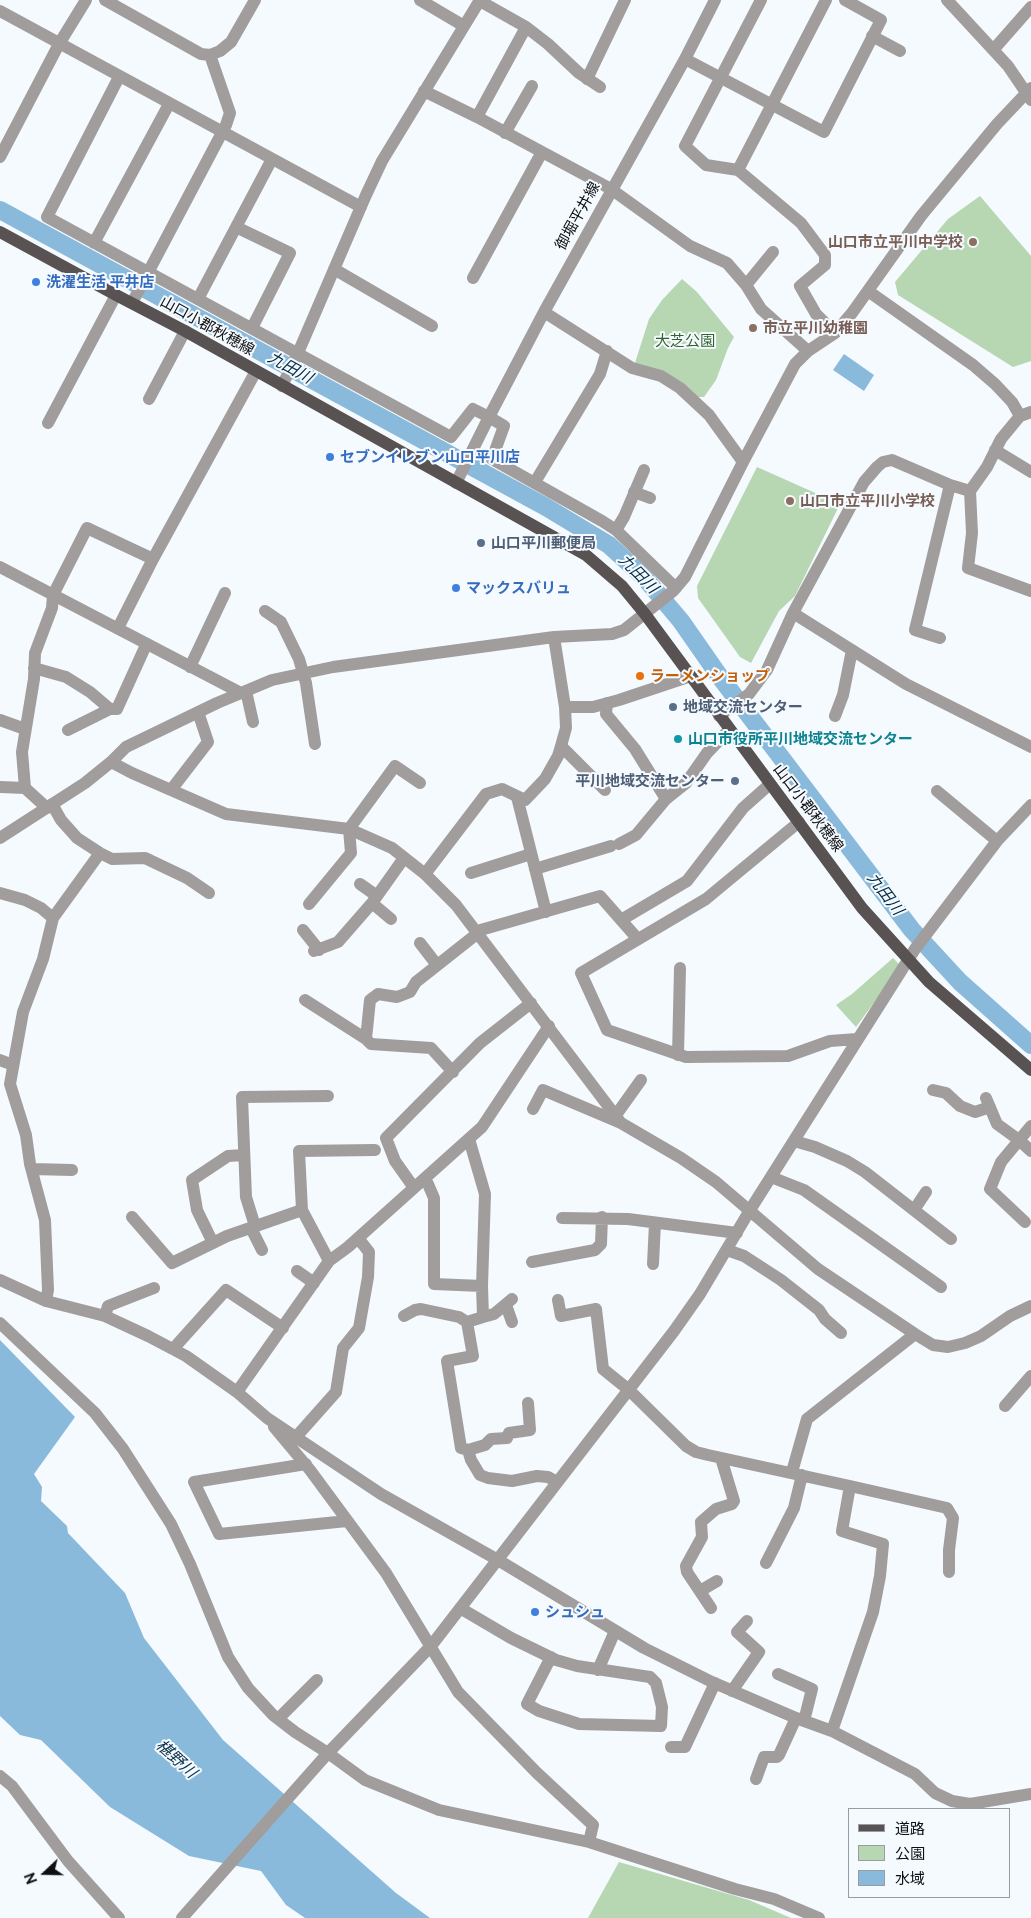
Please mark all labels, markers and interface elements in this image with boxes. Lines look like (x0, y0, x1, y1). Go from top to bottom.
street label: 御堀平井線 (552, 179, 604, 253)
place label: 山口市立平川中学校 (828, 233, 963, 251)
marker: 山口市立平川中学校 (967, 236, 979, 248)
place label: 洗濯生活 平井店 (46, 273, 155, 291)
marker: 洗濯生活 平井店 (30, 276, 42, 288)
street label: 山口小郡秋穂線 (157, 293, 257, 359)
place label: 市立平川幼稚園 (763, 319, 868, 337)
marker: 市立平川幼稚園 (747, 322, 759, 334)
park label: 大芝公園 (655, 332, 715, 350)
water label: 九田川 (264, 348, 316, 388)
place label: セブンイレブン山口平川店 (340, 448, 520, 466)
marker: セブンイレブン山口平川店 (324, 451, 336, 463)
place label: 山口市立平川小学校 (800, 492, 935, 510)
marker: 山口市立平川小学校 (784, 495, 796, 507)
place label: 山口平川郵便局 (491, 534, 596, 552)
marker: 山口平川郵便局 (475, 537, 487, 549)
water label: 九田川 (614, 550, 662, 598)
place label: マックスバリュ (466, 579, 571, 597)
marker: マックスバリュ (450, 582, 462, 594)
place label: ラーメンショップ (650, 667, 770, 685)
marker: ラーメンショップ (634, 670, 646, 682)
place label: 地域交流センター (683, 698, 803, 716)
marker: 地域交流センター (667, 701, 679, 713)
place label: 山口市役所平川地域交流センター (688, 730, 913, 748)
marker: 山口市役所平川地域交流センター (672, 733, 684, 745)
street label: 山口小郡秋穂線 (769, 761, 847, 855)
place label: 平川地域交流センター (575, 772, 725, 790)
marker: 平川地域交流センター (729, 775, 741, 787)
water label: 九田川 (863, 869, 907, 919)
place label: シュシュ (545, 1603, 605, 1621)
marker: シュシュ (529, 1606, 541, 1618)
water label: 椹野川 (152, 1736, 200, 1782)
legend (848, 1808, 1011, 1898)
text: 道路 (895, 1820, 925, 1838)
text: 公園 (895, 1845, 925, 1863)
north arrow (20, 1848, 70, 1898)
text: 水域 (895, 1870, 925, 1888)
text: N (22, 1871, 40, 1886)

